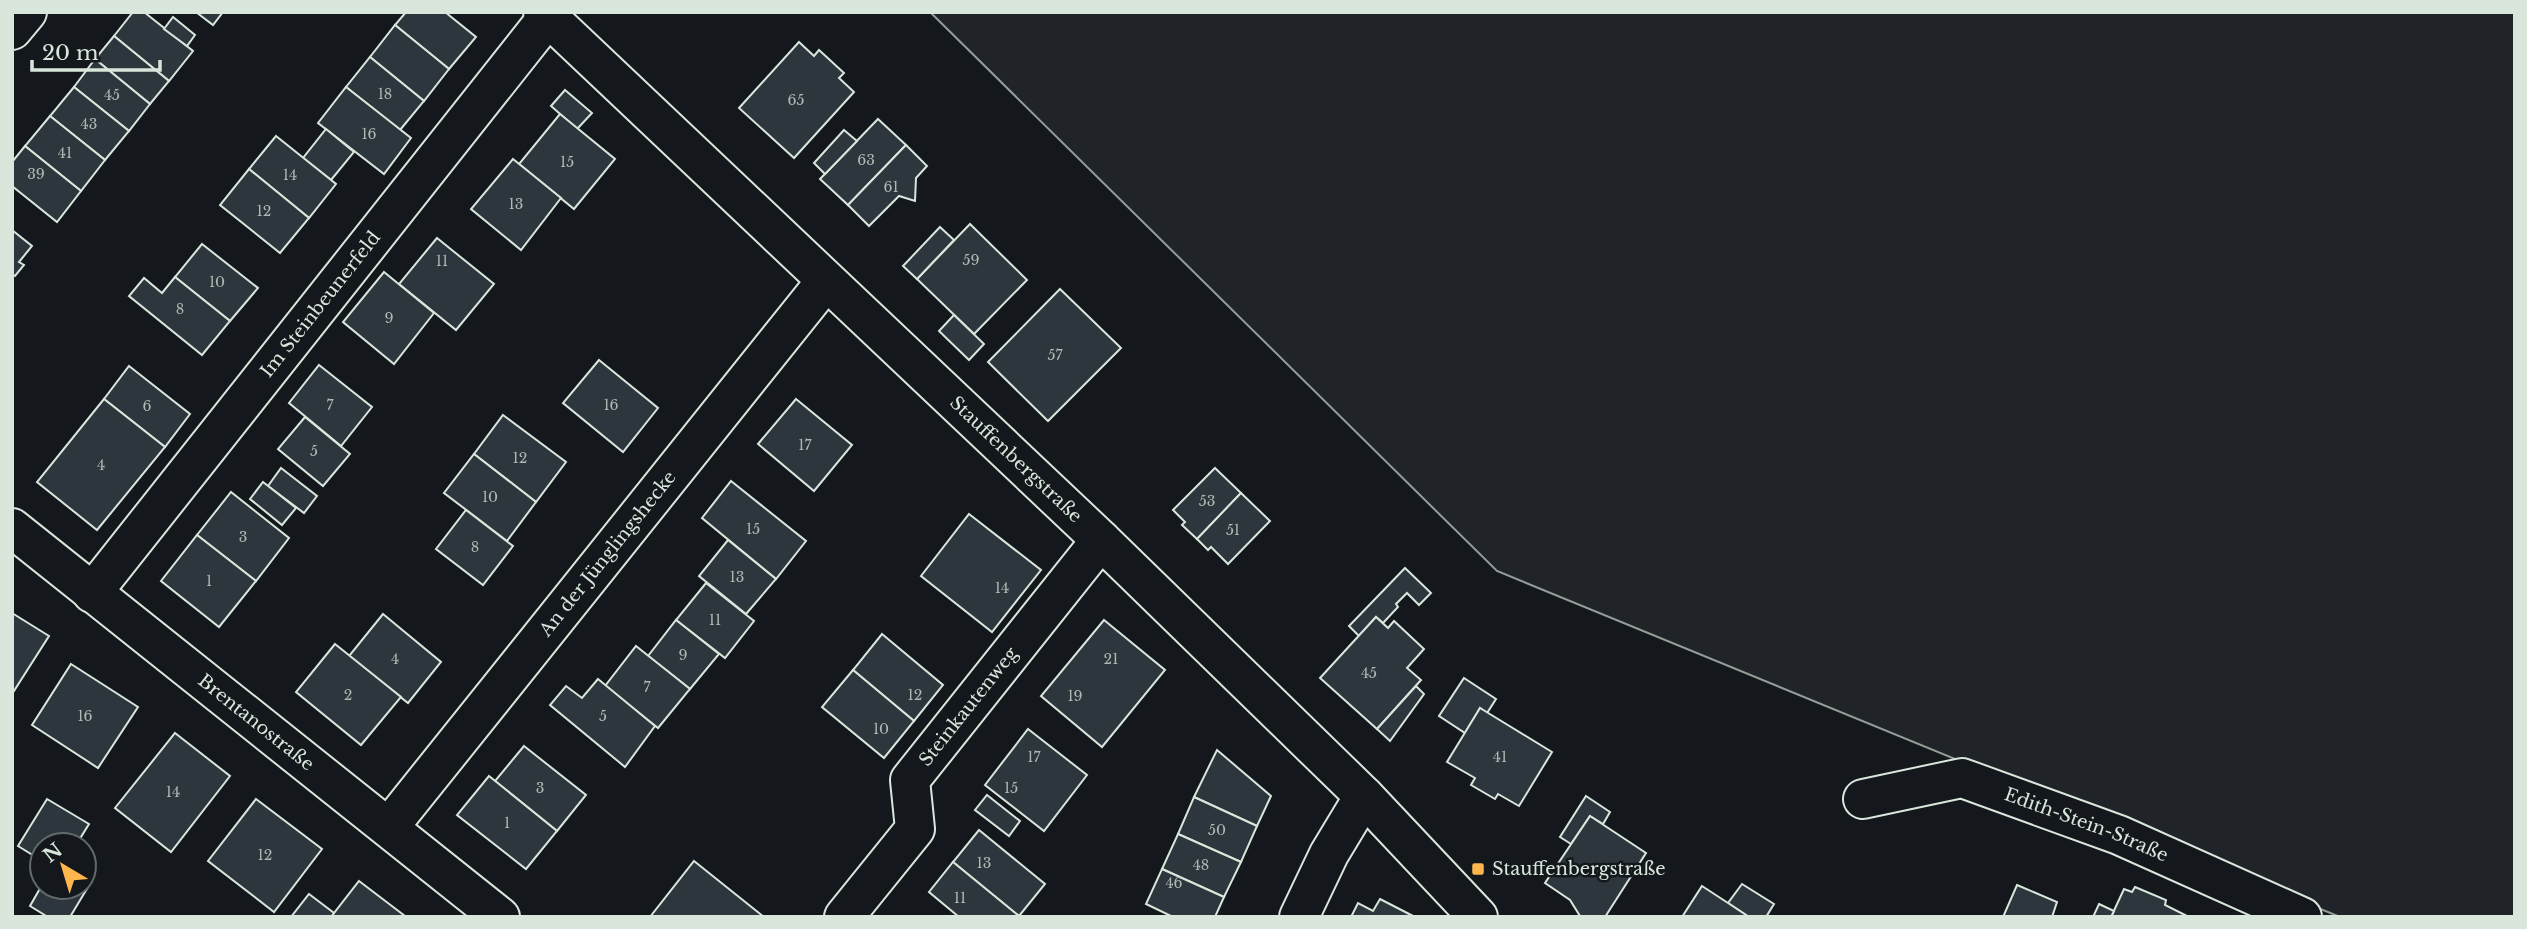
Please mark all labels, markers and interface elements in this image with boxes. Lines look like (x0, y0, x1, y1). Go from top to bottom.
scale bar (32, 28, 159, 72)
text: 20 m (42, 40, 99, 66)
house number: 18 (378, 85, 392, 103)
house number: 45 (104, 86, 120, 104)
house number: 65 (788, 91, 805, 109)
house number: 43 (81, 115, 97, 133)
house number: 16 (361, 125, 377, 143)
house number: 41 (58, 144, 72, 162)
house number: 63 (857, 151, 875, 169)
house number: 15 (560, 153, 574, 171)
house number: 39 (27, 165, 45, 183)
house number: 14 (283, 166, 297, 184)
house number: 61 (883, 178, 899, 196)
house number: 13 (509, 195, 523, 213)
house number: 12 (257, 202, 271, 220)
street label: Im Steinbeunerfeld (256, 227, 385, 382)
house number: 59 (963, 251, 979, 269)
house number: 11 (436, 252, 448, 270)
house number: 10 (209, 273, 225, 291)
house number: 8 (176, 300, 184, 318)
house number: 9 (384, 309, 394, 327)
house number: 57 (1048, 346, 1063, 364)
street label: Stauffenbergstraße (945, 392, 1087, 527)
house number: 7 (326, 396, 334, 414)
house number: 16 (603, 396, 619, 414)
house number: 6 (142, 397, 152, 415)
house number: 17 (798, 436, 813, 454)
house number: 5 (310, 442, 318, 460)
house number: 12 (513, 449, 527, 467)
house number: 4 (97, 456, 105, 474)
street label: An der Jünglingshecke (534, 467, 681, 642)
house number: 10 (482, 488, 498, 506)
house number: 53 (1199, 492, 1215, 510)
house number: 15 (746, 520, 760, 538)
house number: 51 (1226, 521, 1240, 539)
house number: 3 (239, 528, 247, 546)
house number: 8 (471, 538, 479, 556)
house number: 13 (730, 568, 744, 586)
house number: 1 (206, 572, 212, 590)
house number: 14 (995, 579, 1009, 597)
house number: 11 (709, 611, 721, 629)
street label: Steinkautenweg (914, 643, 1022, 771)
house number: 9 (678, 646, 688, 664)
house number: 4 (391, 650, 399, 668)
house number: 21 (1104, 650, 1118, 668)
house number: 45 (1361, 664, 1377, 682)
street label: Brentanostraße (194, 670, 318, 775)
house number: 7 (643, 678, 651, 696)
house number: 2 (344, 686, 352, 704)
house number: 12 (908, 686, 922, 704)
house number: 19 (1067, 687, 1083, 705)
house number: 16 (77, 707, 93, 725)
house number: 5 (599, 707, 607, 725)
house number: 10 (873, 720, 889, 738)
house number: 17 (1027, 748, 1042, 766)
house number: 41 (1493, 748, 1507, 766)
house number: 3 (536, 779, 544, 797)
house number: 15 (1004, 779, 1018, 797)
house number: 14 (166, 783, 180, 801)
street label: Edith-Stein-Straße (2001, 783, 2172, 867)
house number: 1 (504, 814, 510, 832)
house number: 50 (1208, 821, 1226, 839)
north arrow (28, 831, 98, 901)
text: N (39, 838, 67, 868)
house number: 12 (258, 846, 272, 864)
house number: 13 (977, 854, 991, 872)
house number: 48 (1193, 856, 1209, 874)
place label: Stauffenbergstraße (1492, 858, 1666, 880)
marker: Stauffenbergstraße (1470, 861, 1486, 877)
house number: 46 (1165, 874, 1183, 892)
house number: 11 (954, 889, 966, 907)

